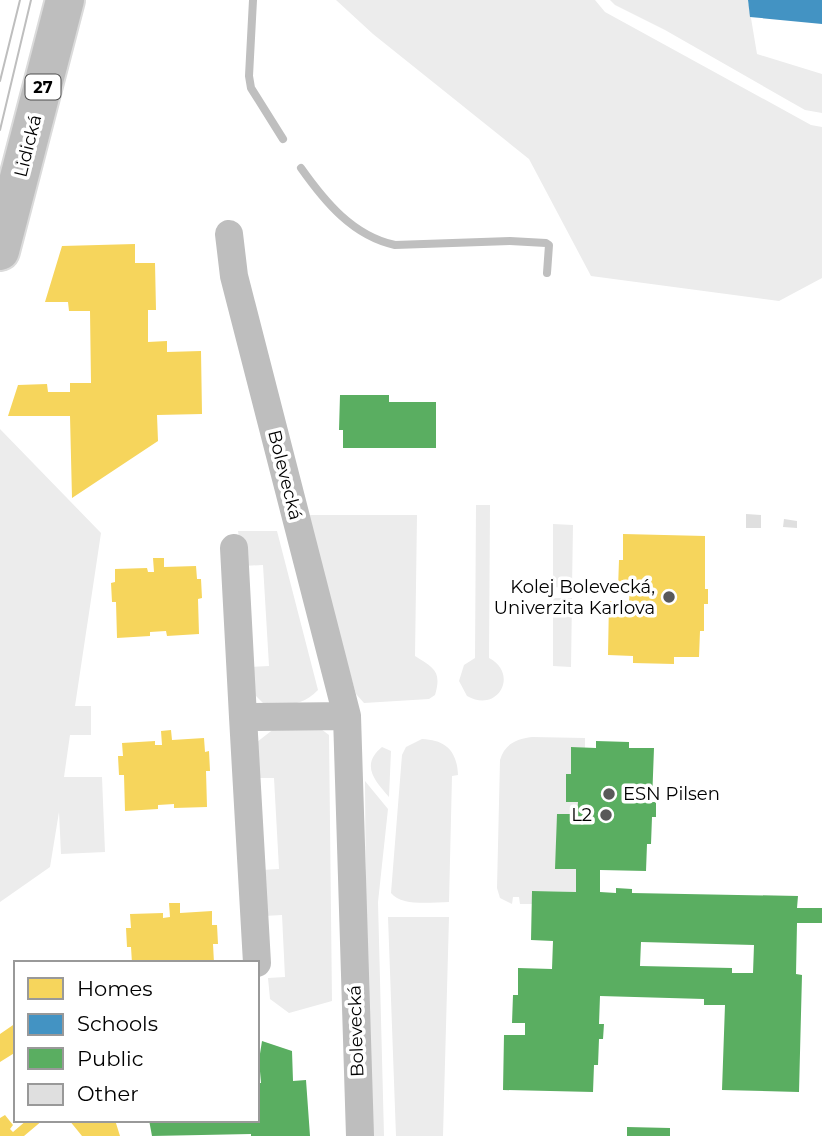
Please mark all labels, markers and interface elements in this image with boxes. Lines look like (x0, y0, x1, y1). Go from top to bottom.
road number: 27 (26, 74, 60, 100)
street label: Lidická (10, 112, 46, 180)
street label: Bolevecká (263, 428, 307, 522)
place label: Kolej Bolevecká, Univerzita Karlova (494, 576, 655, 619)
marker: Kolej Bolevecká, Univerzita Karlova (661, 589, 677, 605)
place label: ESN Pilsen (623, 783, 720, 805)
marker: ESN Pilsen (601, 786, 617, 802)
place label: L2 (571, 804, 592, 826)
marker: L2 (598, 807, 614, 823)
legend (14, 961, 259, 1122)
text: Homes (77, 976, 152, 1001)
street label: Bolevecká (343, 985, 369, 1077)
text: Schools (77, 1011, 158, 1036)
text: Public (77, 1046, 144, 1071)
text: Other (77, 1081, 139, 1106)

